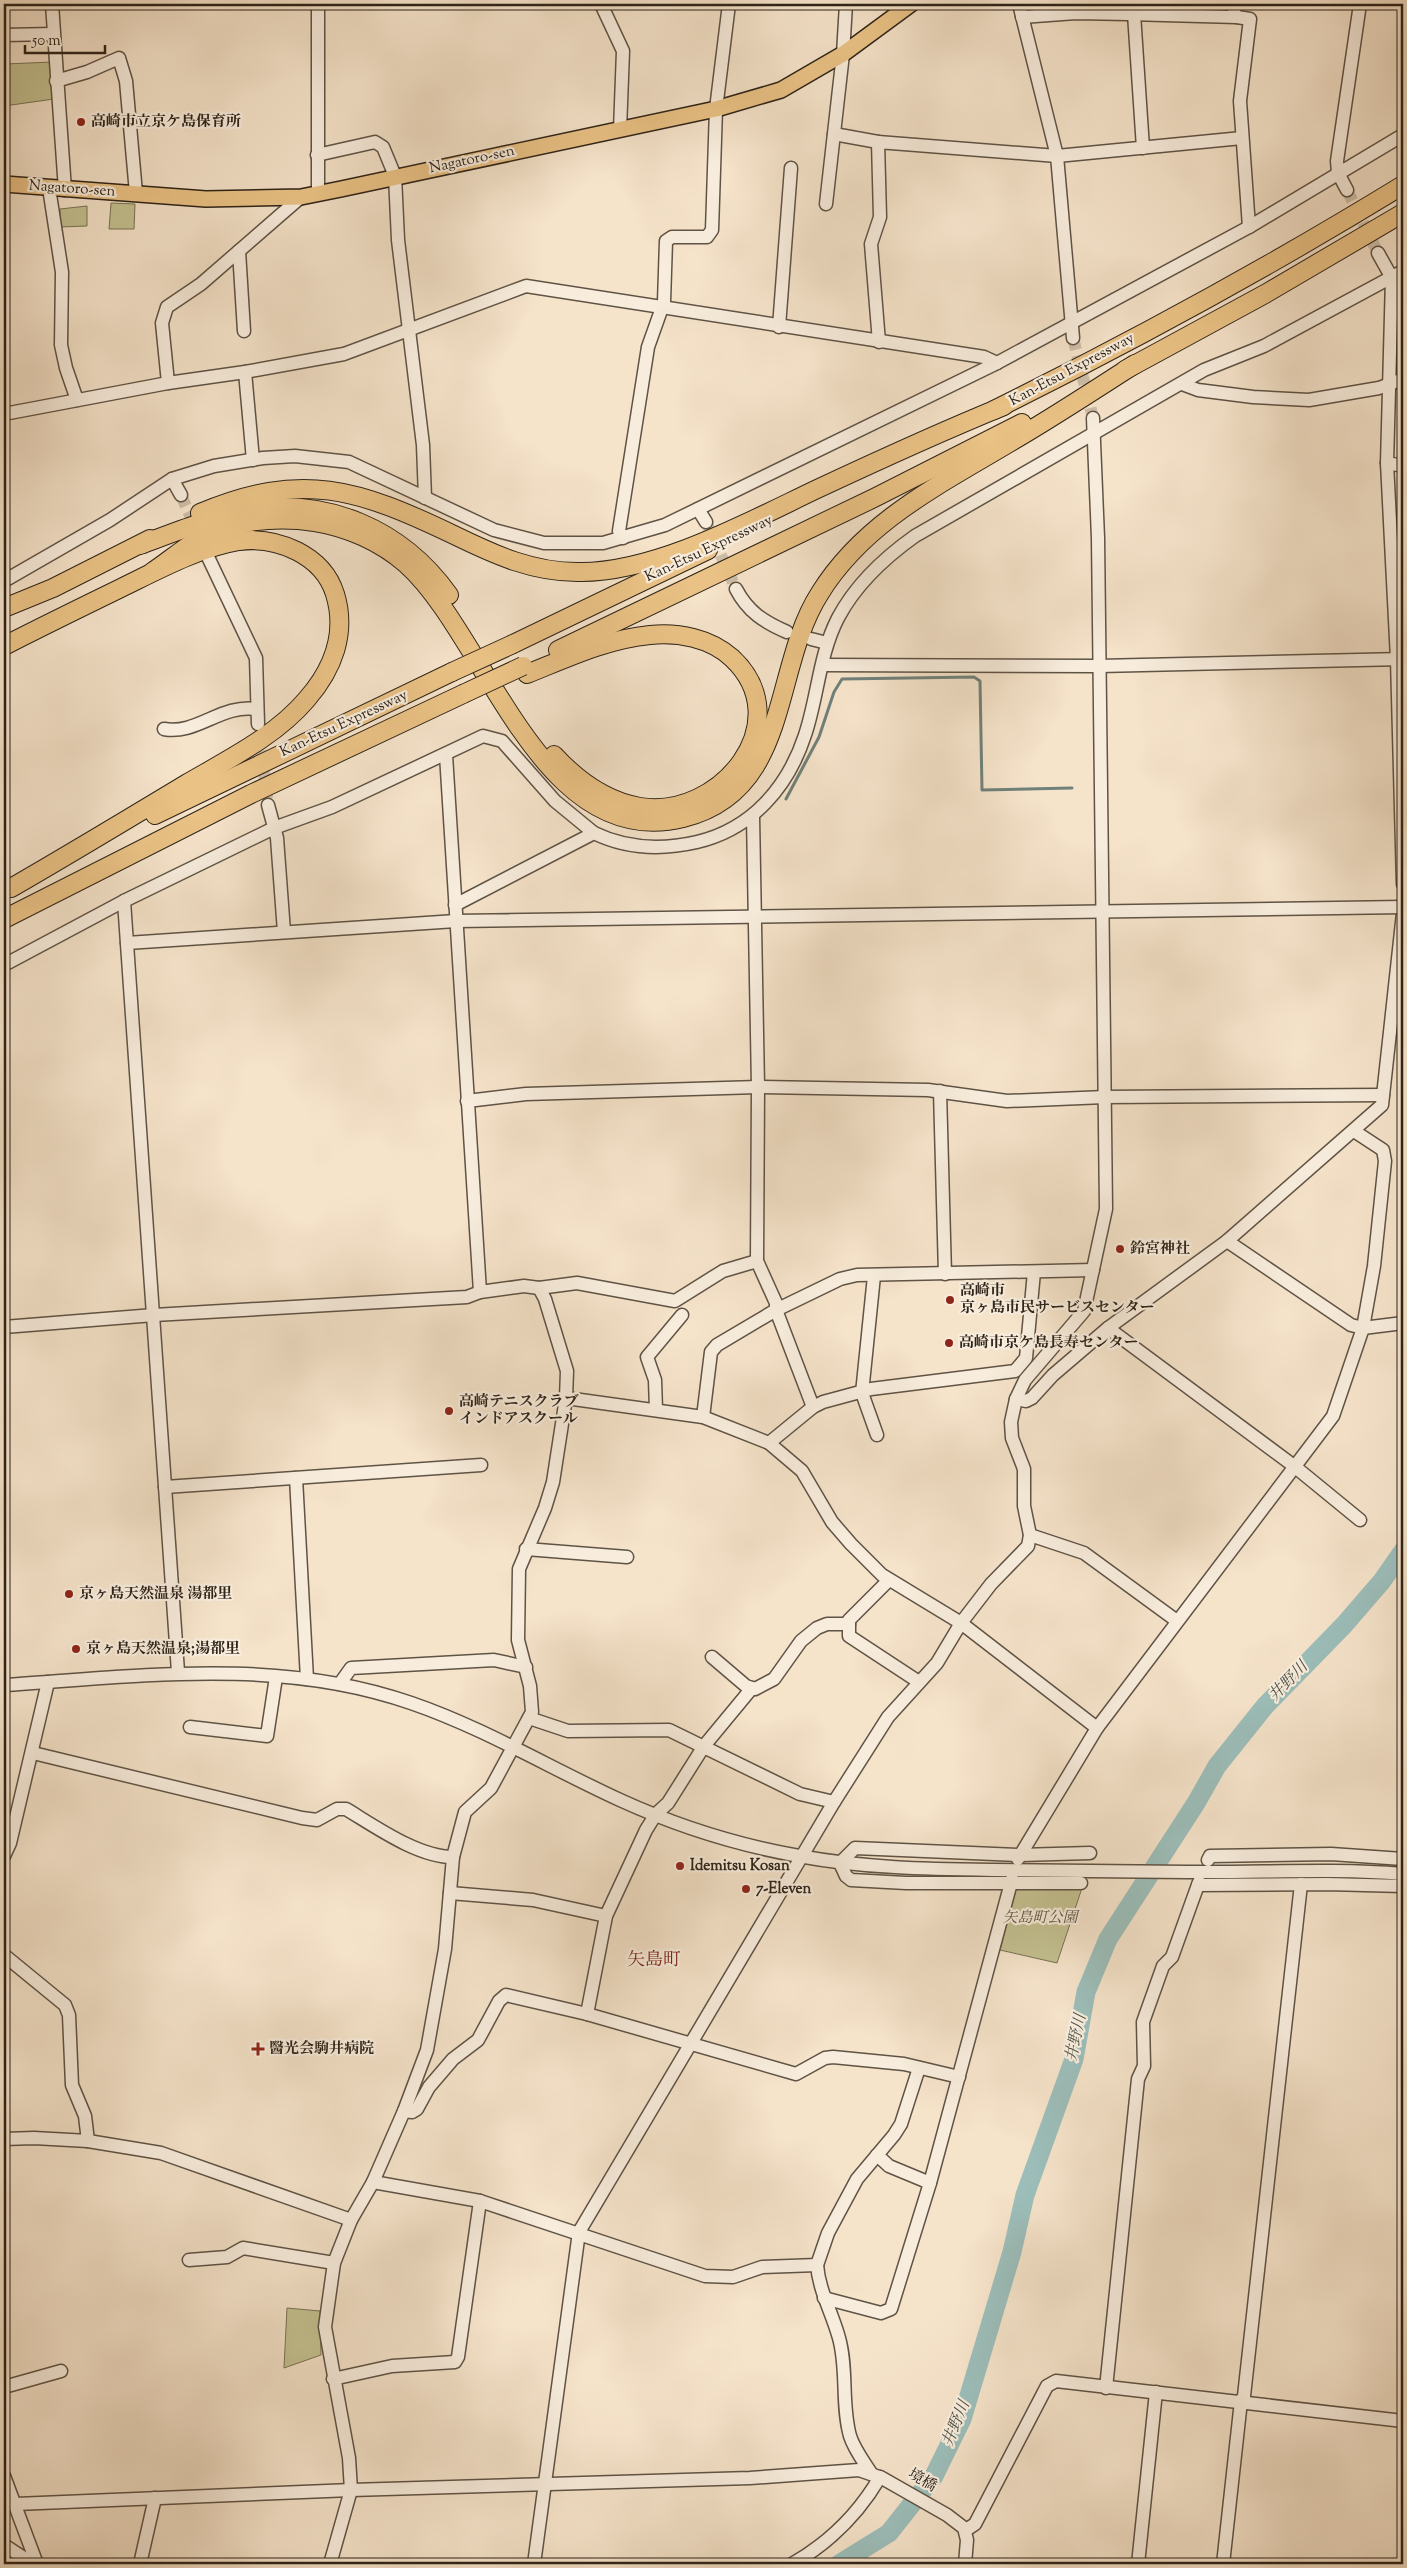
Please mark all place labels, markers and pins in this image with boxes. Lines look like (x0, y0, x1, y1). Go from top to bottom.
place label: 高崎市立京ケ島保育所 (91, 112, 241, 133)
marker: 高崎市立京ケ島保育所 (75, 116, 87, 128)
place label: 鈴宮神社 (1130, 1239, 1190, 1260)
marker: 鈴宮神社 (1114, 1243, 1126, 1255)
place label: 高崎市 京ヶ島市民サービスセンター (960, 1281, 1154, 1319)
marker: 高崎市 京ヶ島市民サービスセンター (944, 1294, 956, 1306)
place label: 高崎市京ケ島長寿センター (959, 1333, 1138, 1354)
marker: 高崎市京ケ島長寿センター (943, 1337, 955, 1349)
place label: 高崎テニスクラブ インドアスクール (459, 1392, 578, 1430)
marker: 高崎テニスクラブ インドアスクール (443, 1405, 455, 1417)
place label: 京ヶ島天然温泉 湯都里 (79, 1584, 232, 1605)
marker: 京ヶ島天然温泉 湯都里 (63, 1588, 75, 1600)
place label: 京ヶ島天然温泉;湯都里 (86, 1639, 240, 1660)
marker: 京ヶ島天然温泉;湯都里 (70, 1643, 82, 1655)
place label: Idemitsu Kosan (690, 1856, 790, 1877)
marker: Idemitsu Kosan (674, 1860, 686, 1872)
place label: 7-Eleven (756, 1879, 812, 1900)
marker: 7-Eleven (740, 1883, 752, 1895)
place label: 醫光会駒井病院 (269, 2039, 374, 2060)
marker: 醫光会駒井病院 (251, 2042, 265, 2056)

